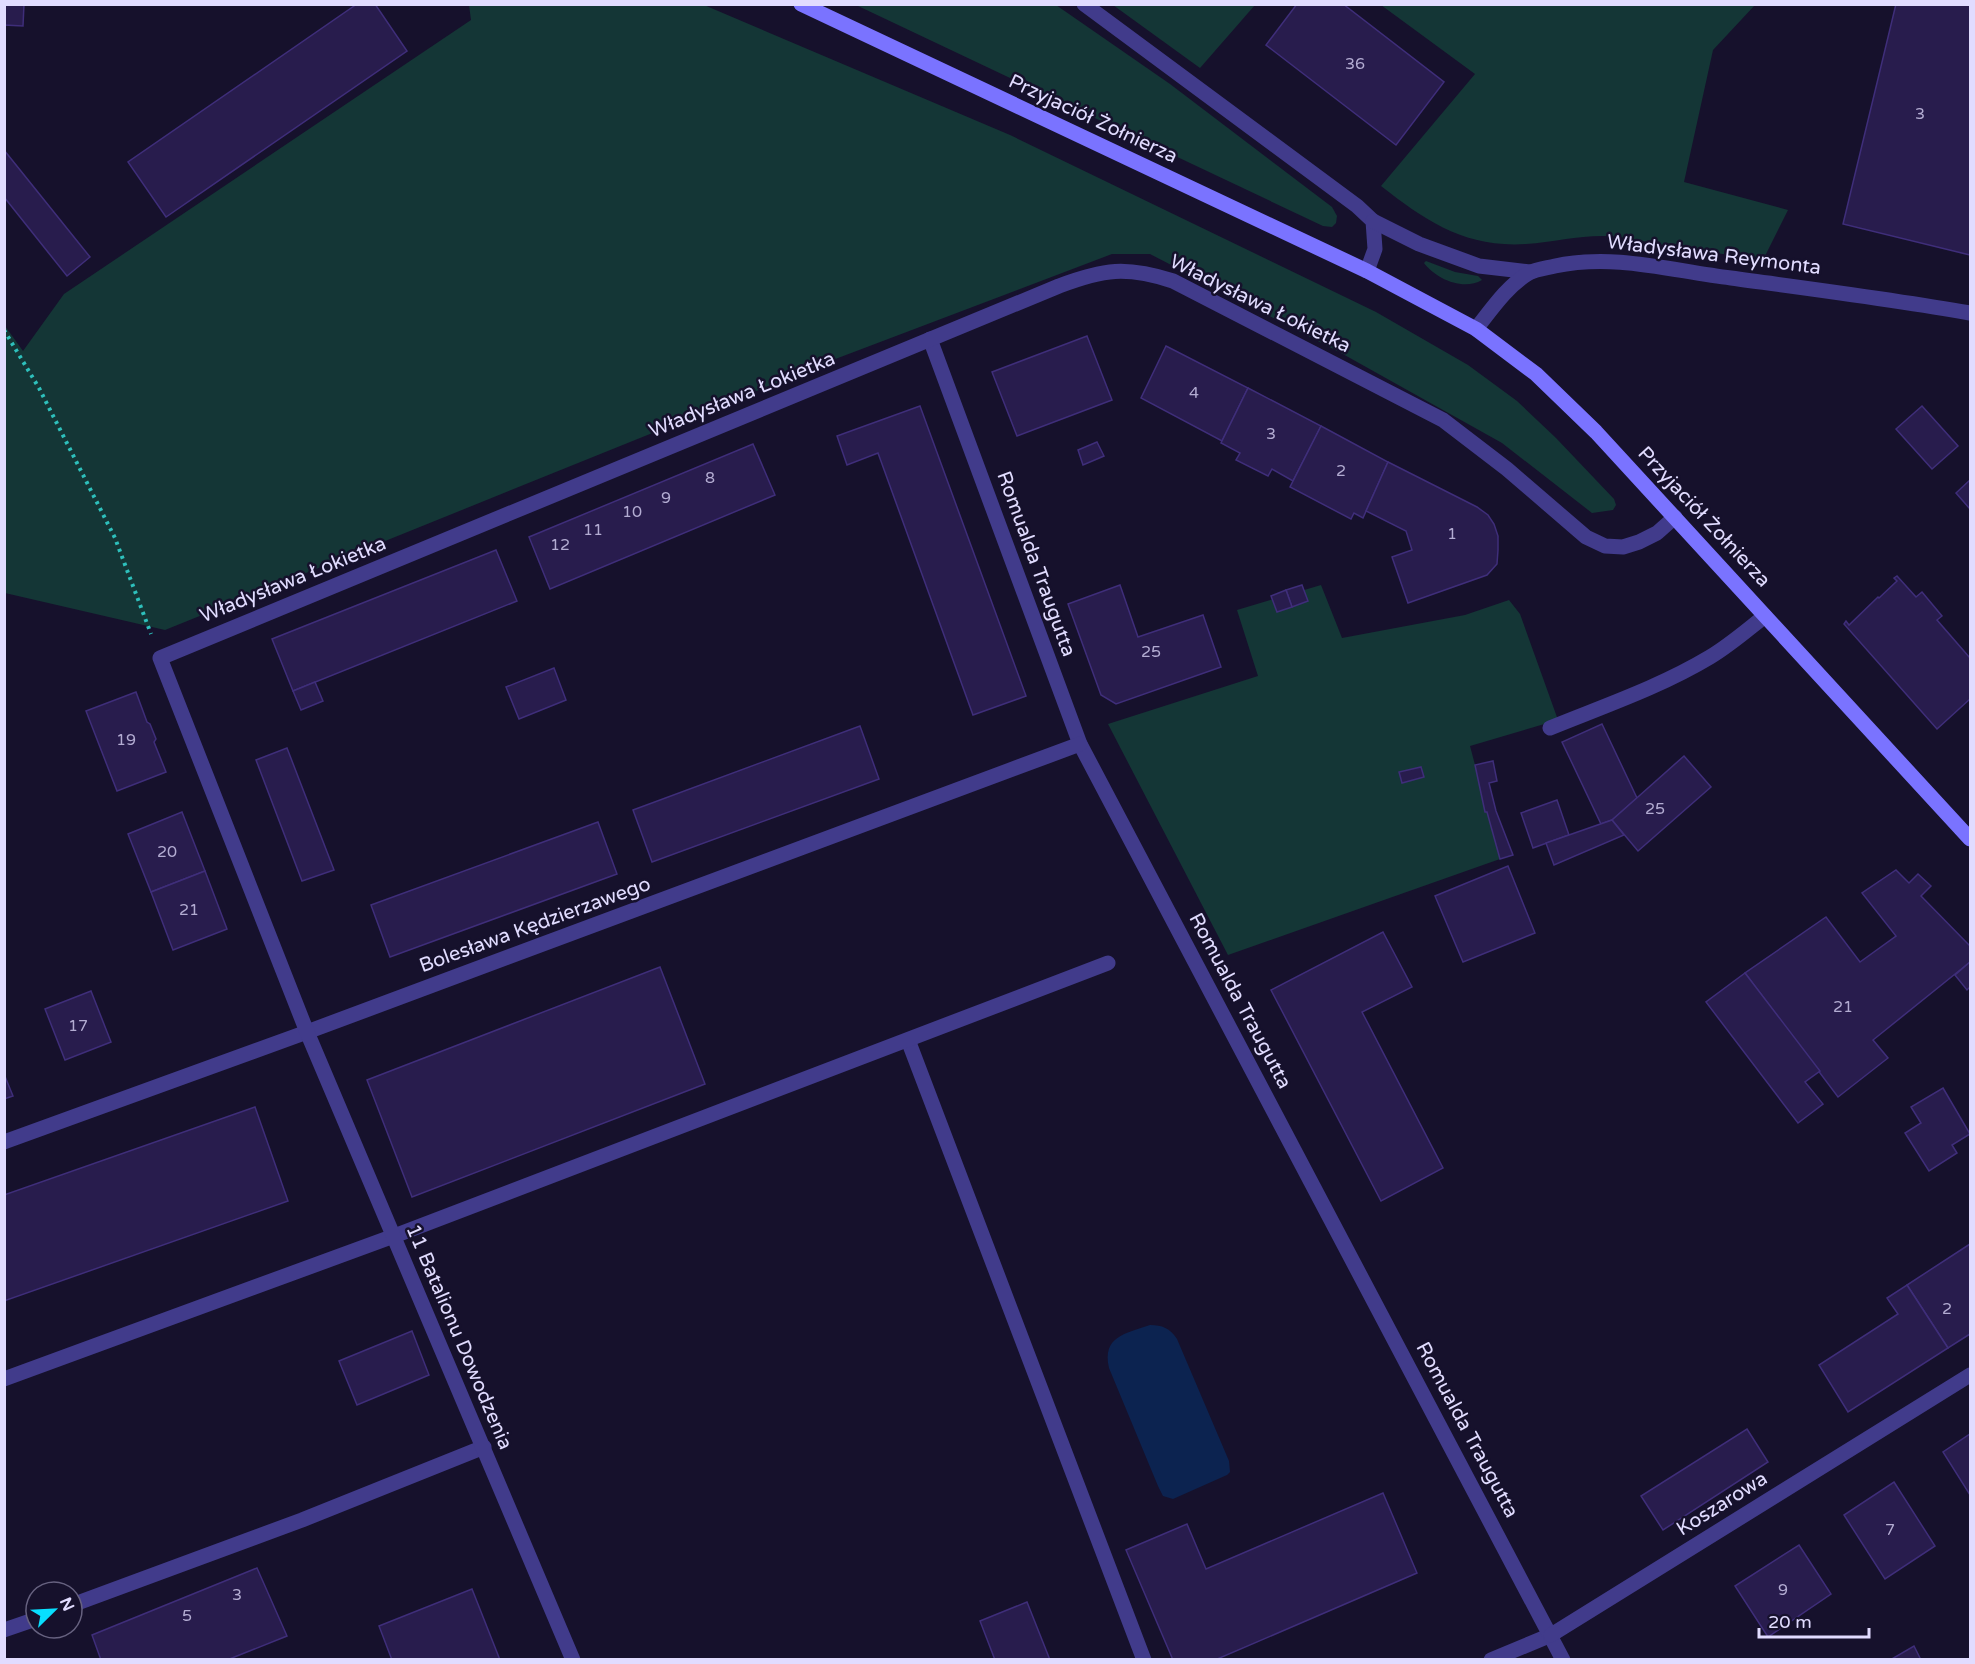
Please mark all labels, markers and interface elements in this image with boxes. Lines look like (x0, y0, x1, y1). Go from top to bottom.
house number: 36 (1345, 54, 1365, 74)
street label: Przyjaciół Żołnierza (1005, 69, 1181, 169)
house number: 3 (1915, 104, 1925, 124)
street label: Władysława Reymonta (1606, 230, 1822, 280)
street label: Władysława Łokietka (1166, 250, 1354, 358)
street label: Władysława Łokietka (645, 347, 839, 443)
house number: 4 (1189, 383, 1199, 403)
house number: 3 (1266, 424, 1276, 444)
street label: Przyjaciół Żołnierza (1633, 442, 1775, 592)
house number: 2 (1336, 461, 1346, 481)
house number: 8 (705, 468, 715, 488)
street label: Romualda Traugutta (991, 468, 1081, 660)
house number: 9 (661, 488, 671, 508)
house number: 10 (622, 502, 642, 522)
house number: 11 (583, 520, 603, 540)
house number: 1 (1447, 524, 1457, 544)
street label: Władysława Łokietka (196, 532, 390, 628)
house number: 12 (550, 535, 570, 555)
house number: 25 (1141, 642, 1161, 662)
house number: 19 (116, 730, 136, 750)
house number: 25 (1645, 799, 1665, 819)
house number: 20 (157, 842, 177, 862)
street label: Bolesława Kędzierzawego (416, 872, 654, 978)
house number: 21 (179, 900, 199, 920)
street label: Romualda Traugutta (1184, 909, 1296, 1093)
house number: 21 (1833, 997, 1853, 1017)
house number: 17 (68, 1016, 88, 1036)
street label: 11 Batalionu Dowodzenia (401, 1221, 517, 1453)
house number: 2 (1942, 1299, 1952, 1319)
street label: Romualda Traugutta (1411, 1338, 1523, 1522)
street label: Koszarowa (1672, 1467, 1772, 1541)
house number: 7 (1885, 1520, 1895, 1540)
north arrow (24, 1580, 84, 1640)
house number: 9 (1778, 1580, 1788, 1600)
house number: 3 (232, 1585, 242, 1605)
text: N (55, 1594, 79, 1614)
scale bar (1759, 1601, 1868, 1639)
house number: 5 (182, 1606, 192, 1626)
text: 20 m (1768, 1611, 1812, 1633)

